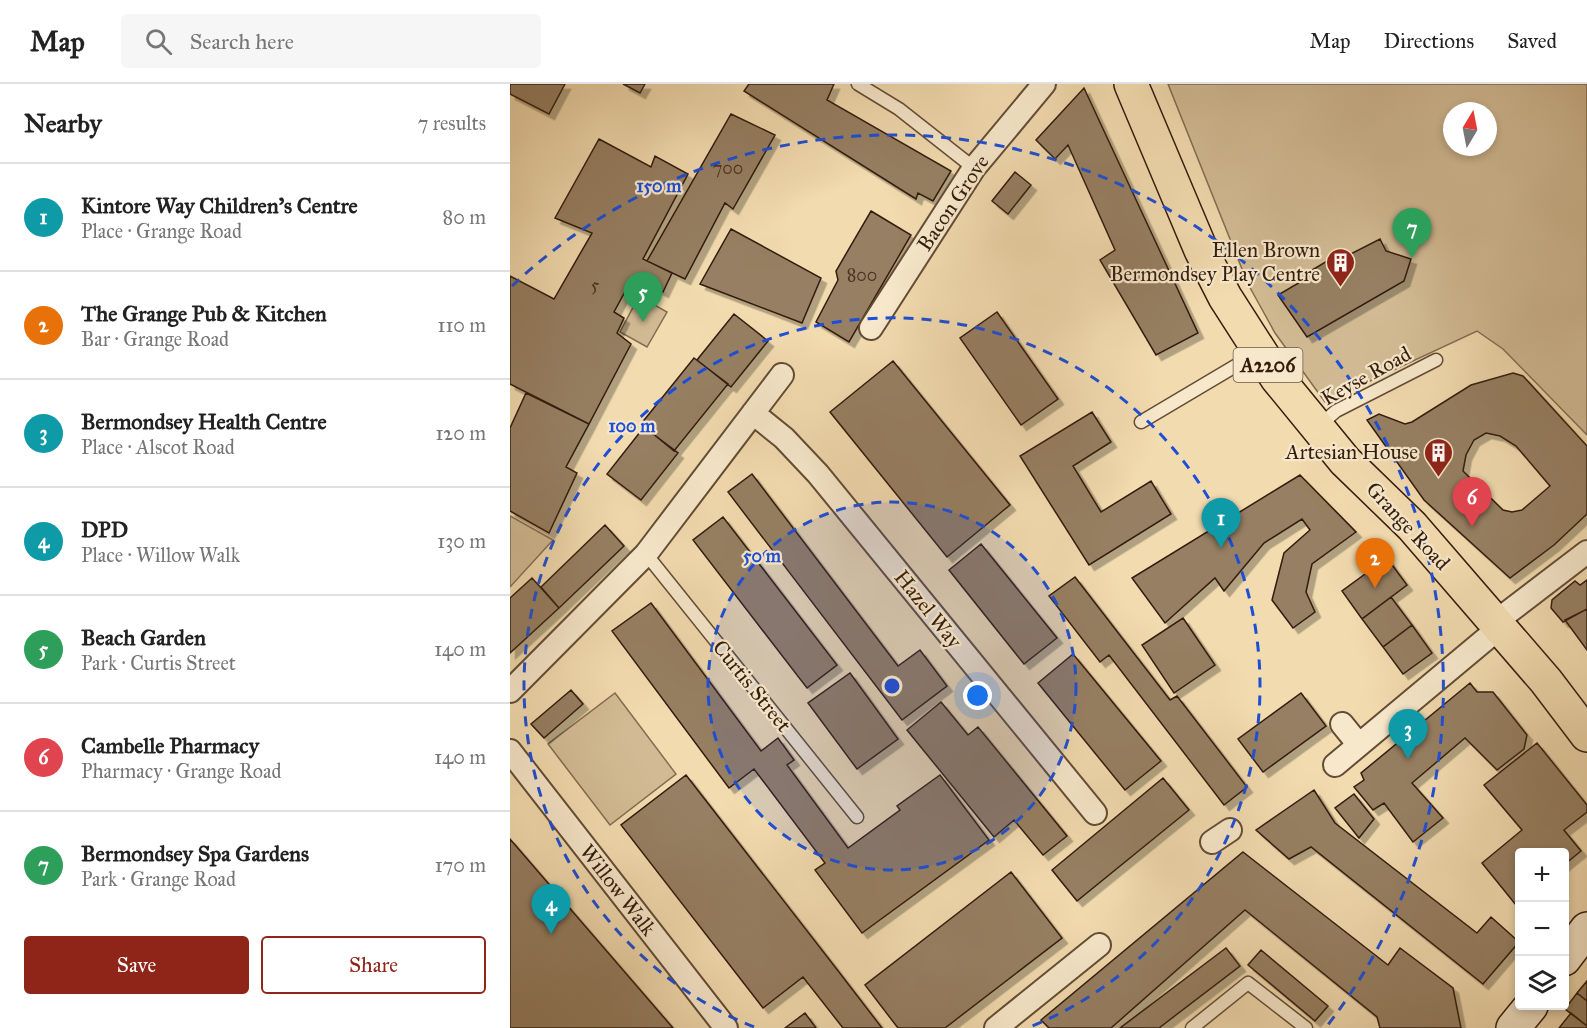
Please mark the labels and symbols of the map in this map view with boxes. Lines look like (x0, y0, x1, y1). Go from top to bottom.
north arrow (1443, 102, 1497, 156)
street label: Bacon Grove (911, 150, 995, 256)
house number: 700 (713, 157, 743, 179)
text: 150 m (637, 175, 682, 197)
pin: 7 (1392, 208, 1432, 258)
place label: Ellen Brown Bermondsey Play Centre (1110, 237, 1320, 287)
building icon: Ellen Brown Bermondsey Play Centre (1325, 246, 1357, 288)
house number: 800 (847, 264, 877, 286)
pin: 5 (624, 272, 662, 322)
house number: 5 (591, 274, 600, 296)
street label: Keyse Road (1316, 340, 1416, 411)
road number: A2206 (1234, 348, 1302, 382)
text: 100 m (609, 415, 656, 437)
building icon: Artesian House (1423, 436, 1455, 478)
place label: Artesian House (1284, 439, 1418, 465)
street label: Grange Road (1361, 476, 1456, 576)
pin: 6 (1452, 478, 1492, 527)
pin: 1 (1202, 498, 1240, 548)
pin: 2 (1356, 538, 1394, 588)
text: 50 m (743, 545, 782, 567)
street label: Hazel Way (889, 565, 968, 654)
street label: Curtis Street (707, 635, 797, 738)
centre of rings (882, 676, 902, 696)
your location (963, 681, 992, 710)
pin: 3 (1388, 710, 1428, 759)
street label: Willow Walk (574, 839, 662, 941)
pin: 4 (532, 884, 570, 934)

